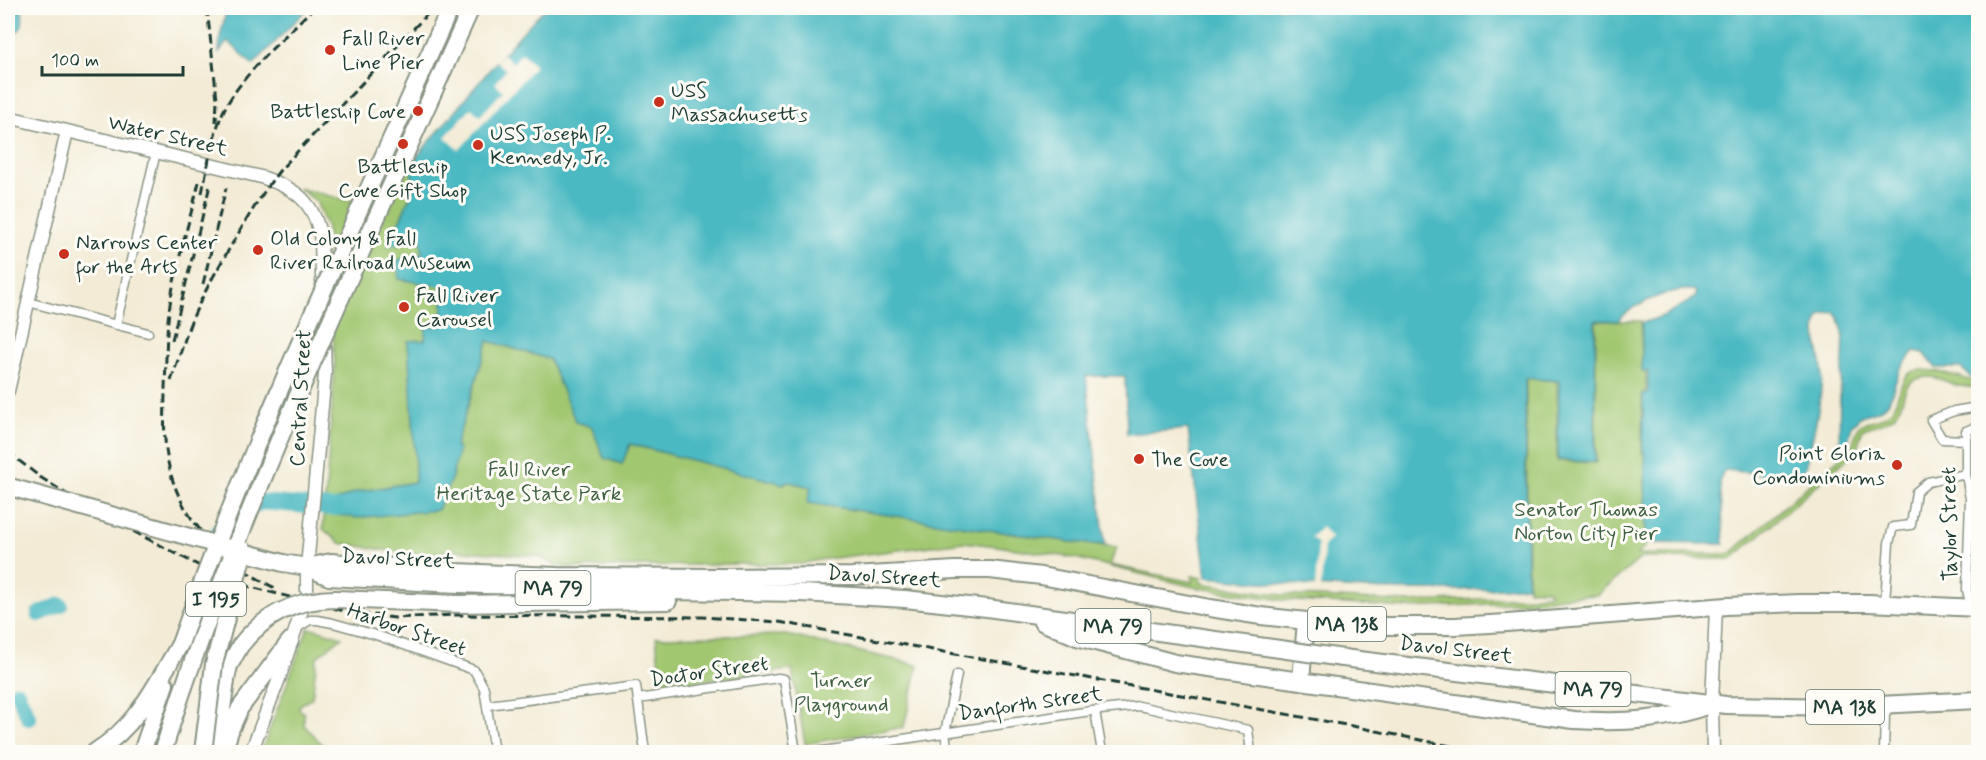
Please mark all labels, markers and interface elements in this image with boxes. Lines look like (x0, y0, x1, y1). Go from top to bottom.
place label: Fall River Line Pier (342, 25, 425, 77)
scale bar (42, 39, 183, 77)
marker: Fall River Line Pier (323, 43, 337, 57)
text: 100 m (51, 49, 99, 73)
place label: USS Massachusetts (671, 77, 808, 129)
marker: USS Massachusetts (652, 95, 666, 109)
place label: Battleship Cove (270, 98, 406, 126)
marker: Battleship Cove (411, 104, 425, 118)
street label: Water Street (105, 109, 231, 163)
place label: USS Joseph P. Kennedy, Jr. (490, 120, 611, 172)
marker: Battleship Cove Gift Shop (396, 137, 410, 151)
marker: USS Joseph P. Kennedy, Jr. (471, 138, 485, 152)
place label: Battleship Cove Gift Shop (338, 153, 468, 205)
place label: Old Colony & Fall River Railroad Museum (270, 225, 471, 277)
place label: Narrows Center for the Arts (76, 229, 218, 283)
marker: Old Colony & Fall River Railroad Museum (251, 243, 265, 257)
marker: Narrows Center for the Arts (57, 247, 71, 261)
place label: Fall River Carousel (416, 282, 499, 334)
marker: Fall River Carousel (397, 300, 411, 314)
street label: Central Street (283, 329, 319, 467)
place label: Point Gloria Condominiums (1752, 440, 1885, 492)
place label: The Cove (1151, 446, 1229, 474)
marker: The Cove (1132, 452, 1146, 466)
park label: Fall River Heritage State Park (437, 456, 622, 508)
marker: Point Gloria Condominiums (1890, 458, 1904, 472)
street label: Taylor Street (1935, 466, 1965, 581)
park label: Senator Thomas Norton City Pier (1514, 496, 1658, 548)
street label: Davol Street (340, 542, 456, 576)
street label: Davol Street (826, 559, 942, 595)
road number: MA 79 (516, 571, 590, 605)
road number: I 195 (186, 582, 246, 616)
street label: Harbor Street (343, 597, 470, 663)
road number: MA 138 (1308, 607, 1386, 641)
road number: MA 79 (1076, 609, 1150, 643)
street label: Davol Street (1398, 629, 1515, 671)
street label: Doctor Street (648, 650, 770, 694)
park label: Turner Playground (793, 667, 889, 719)
road number: MA 79 (1556, 672, 1630, 706)
street label: Danforth Street (956, 680, 1105, 730)
road number: MA 138 (1806, 690, 1884, 724)

